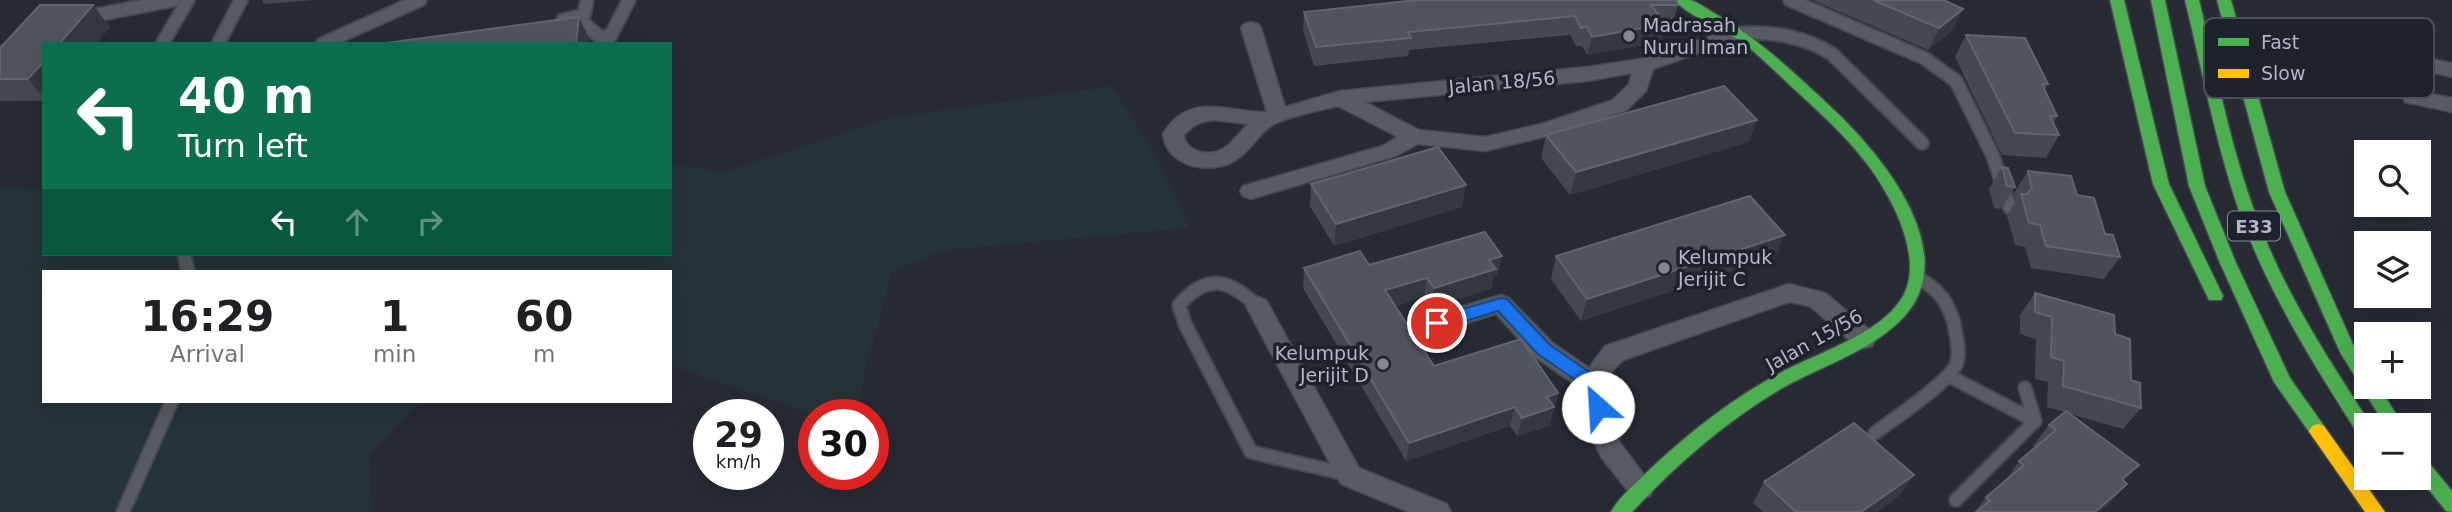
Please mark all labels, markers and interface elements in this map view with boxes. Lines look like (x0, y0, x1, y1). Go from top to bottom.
place label: Madrasah Nurul Iman (1643, 14, 1748, 58)
legend (2204, 18, 2434, 98)
marker: Madrasah Nurul Iman (1621, 28, 1637, 44)
text: Fast (2261, 31, 2299, 53)
text: Slow (2261, 62, 2306, 84)
street label: Jalan 18/56 (1447, 66, 1556, 98)
text: 40 m (178, 68, 314, 125)
icon: left (63, 70, 154, 161)
text: Turn left (178, 127, 308, 165)
map controls (2354, 140, 2431, 490)
button: search (2354, 140, 2431, 217)
icon: left (265, 203, 303, 241)
icon: ahead (338, 203, 376, 241)
icon: right (411, 203, 449, 241)
road number: E33 (2228, 211, 2280, 240)
button: layers (2354, 231, 2431, 308)
place label: Kelumpuk Jerijit C (1677, 246, 1772, 290)
marker: Kelumpuk Jerijit C (1656, 260, 1672, 276)
text: 16:29 (141, 292, 274, 341)
text: 1 (380, 292, 409, 341)
text: 60 (515, 292, 573, 341)
pin (1407, 293, 1467, 353)
icon: arrive (1418, 304, 1456, 342)
street label: Jalan 15/56 (1761, 304, 1866, 376)
button: + (2354, 322, 2431, 399)
text: Arrival (170, 341, 245, 367)
text: min (373, 341, 416, 367)
text: m (533, 341, 555, 367)
place label: Kelumpuk Jerijit D (1275, 342, 1369, 386)
marker: Kelumpuk Jerijit D (1375, 356, 1391, 372)
position arrow (1561, 370, 1635, 444)
speed limit sign: 30 (798, 399, 889, 490)
button: − (2354, 413, 2431, 490)
text: 29 (714, 415, 763, 455)
text: km/h (716, 451, 761, 472)

